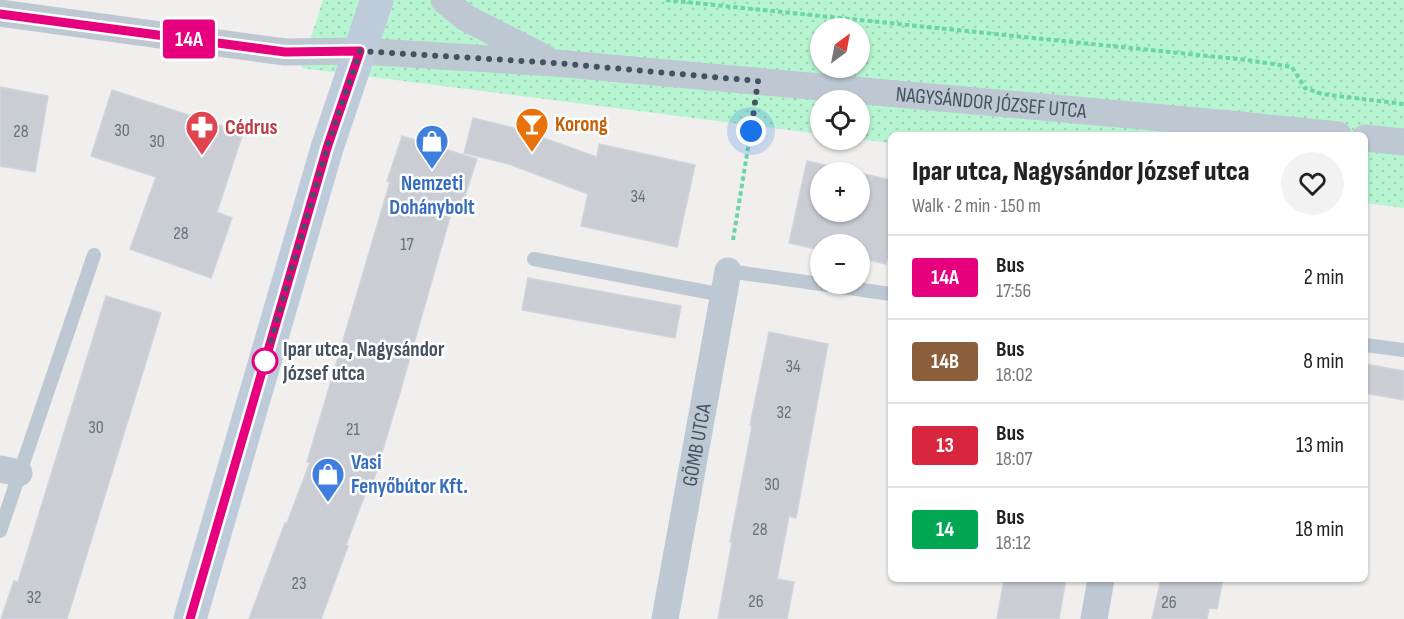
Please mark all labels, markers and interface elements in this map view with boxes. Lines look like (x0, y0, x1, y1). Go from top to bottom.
north arrow (810, 18, 870, 78)
map controls (810, 18, 870, 294)
line badge: 14A (154, 20, 224, 58)
text: 14A (175, 27, 203, 52)
street label: NAGYSÁNDOR JÓZSEF UTCA (895, 82, 1088, 124)
button: locate (810, 90, 870, 150)
bar icon: Korong (514, 106, 550, 153)
pharmacy icon: Cédrus (184, 109, 220, 156)
place label: Korong (555, 112, 608, 137)
place label: Cédrus (225, 115, 278, 140)
your location (736, 116, 766, 146)
house number: 30 (114, 120, 130, 141)
house number: 28 (13, 121, 29, 142)
shop icon: Nemzeti Dohánybolt (414, 123, 450, 170)
house number: 30 (149, 131, 165, 152)
button: heart (1281, 152, 1344, 215)
text: Ipar utca, Nagysándor József utca (912, 155, 1250, 188)
button: + (810, 162, 870, 222)
place label: Nemzeti Dohánybolt (389, 171, 475, 220)
house number: 34 (630, 186, 646, 207)
text: Walk · 2 min · 150 m (912, 194, 1041, 218)
house number: 28 (173, 223, 189, 244)
house number: 17 (400, 234, 415, 255)
button: − (810, 234, 870, 294)
text: Bus (996, 252, 1025, 279)
text: 2 min (1304, 264, 1344, 291)
text: 14A (931, 265, 959, 290)
text: 17:56 (996, 279, 1031, 303)
text: Bus (996, 336, 1025, 363)
place label: Ipar utca, Nagysándor József utca (282, 337, 445, 386)
marker: Ipar utca, Nagysándor József utca (252, 348, 278, 374)
text: 8 min (1303, 348, 1344, 375)
text: 14B (931, 349, 959, 374)
house number: 34 (785, 356, 801, 377)
text: 18:02 (996, 363, 1033, 387)
street label: GÖMB UTCA (677, 400, 717, 488)
house number: 32 (777, 402, 791, 423)
house number: 30 (88, 417, 104, 438)
house number: 21 (346, 419, 361, 440)
text: Bus (996, 420, 1025, 447)
text: 13 min (1296, 432, 1344, 459)
text: 13 (936, 433, 954, 458)
text: 18:07 (996, 447, 1032, 471)
place label: Vasi Fenyőbútor Kft. (351, 450, 468, 499)
shop icon: Vasi Fenyőbútor Kft. (310, 456, 346, 503)
house number: 30 (764, 474, 780, 495)
text: Bus (996, 504, 1025, 531)
text: 18 min (1296, 516, 1344, 543)
text: 14 (936, 517, 954, 542)
house number: 28 (752, 519, 768, 540)
text: 18:12 (996, 531, 1031, 555)
house number: 23 (292, 573, 307, 594)
house number: 32 (27, 587, 41, 608)
house number: 26 (748, 591, 764, 612)
house number: 26 (1161, 592, 1177, 613)

